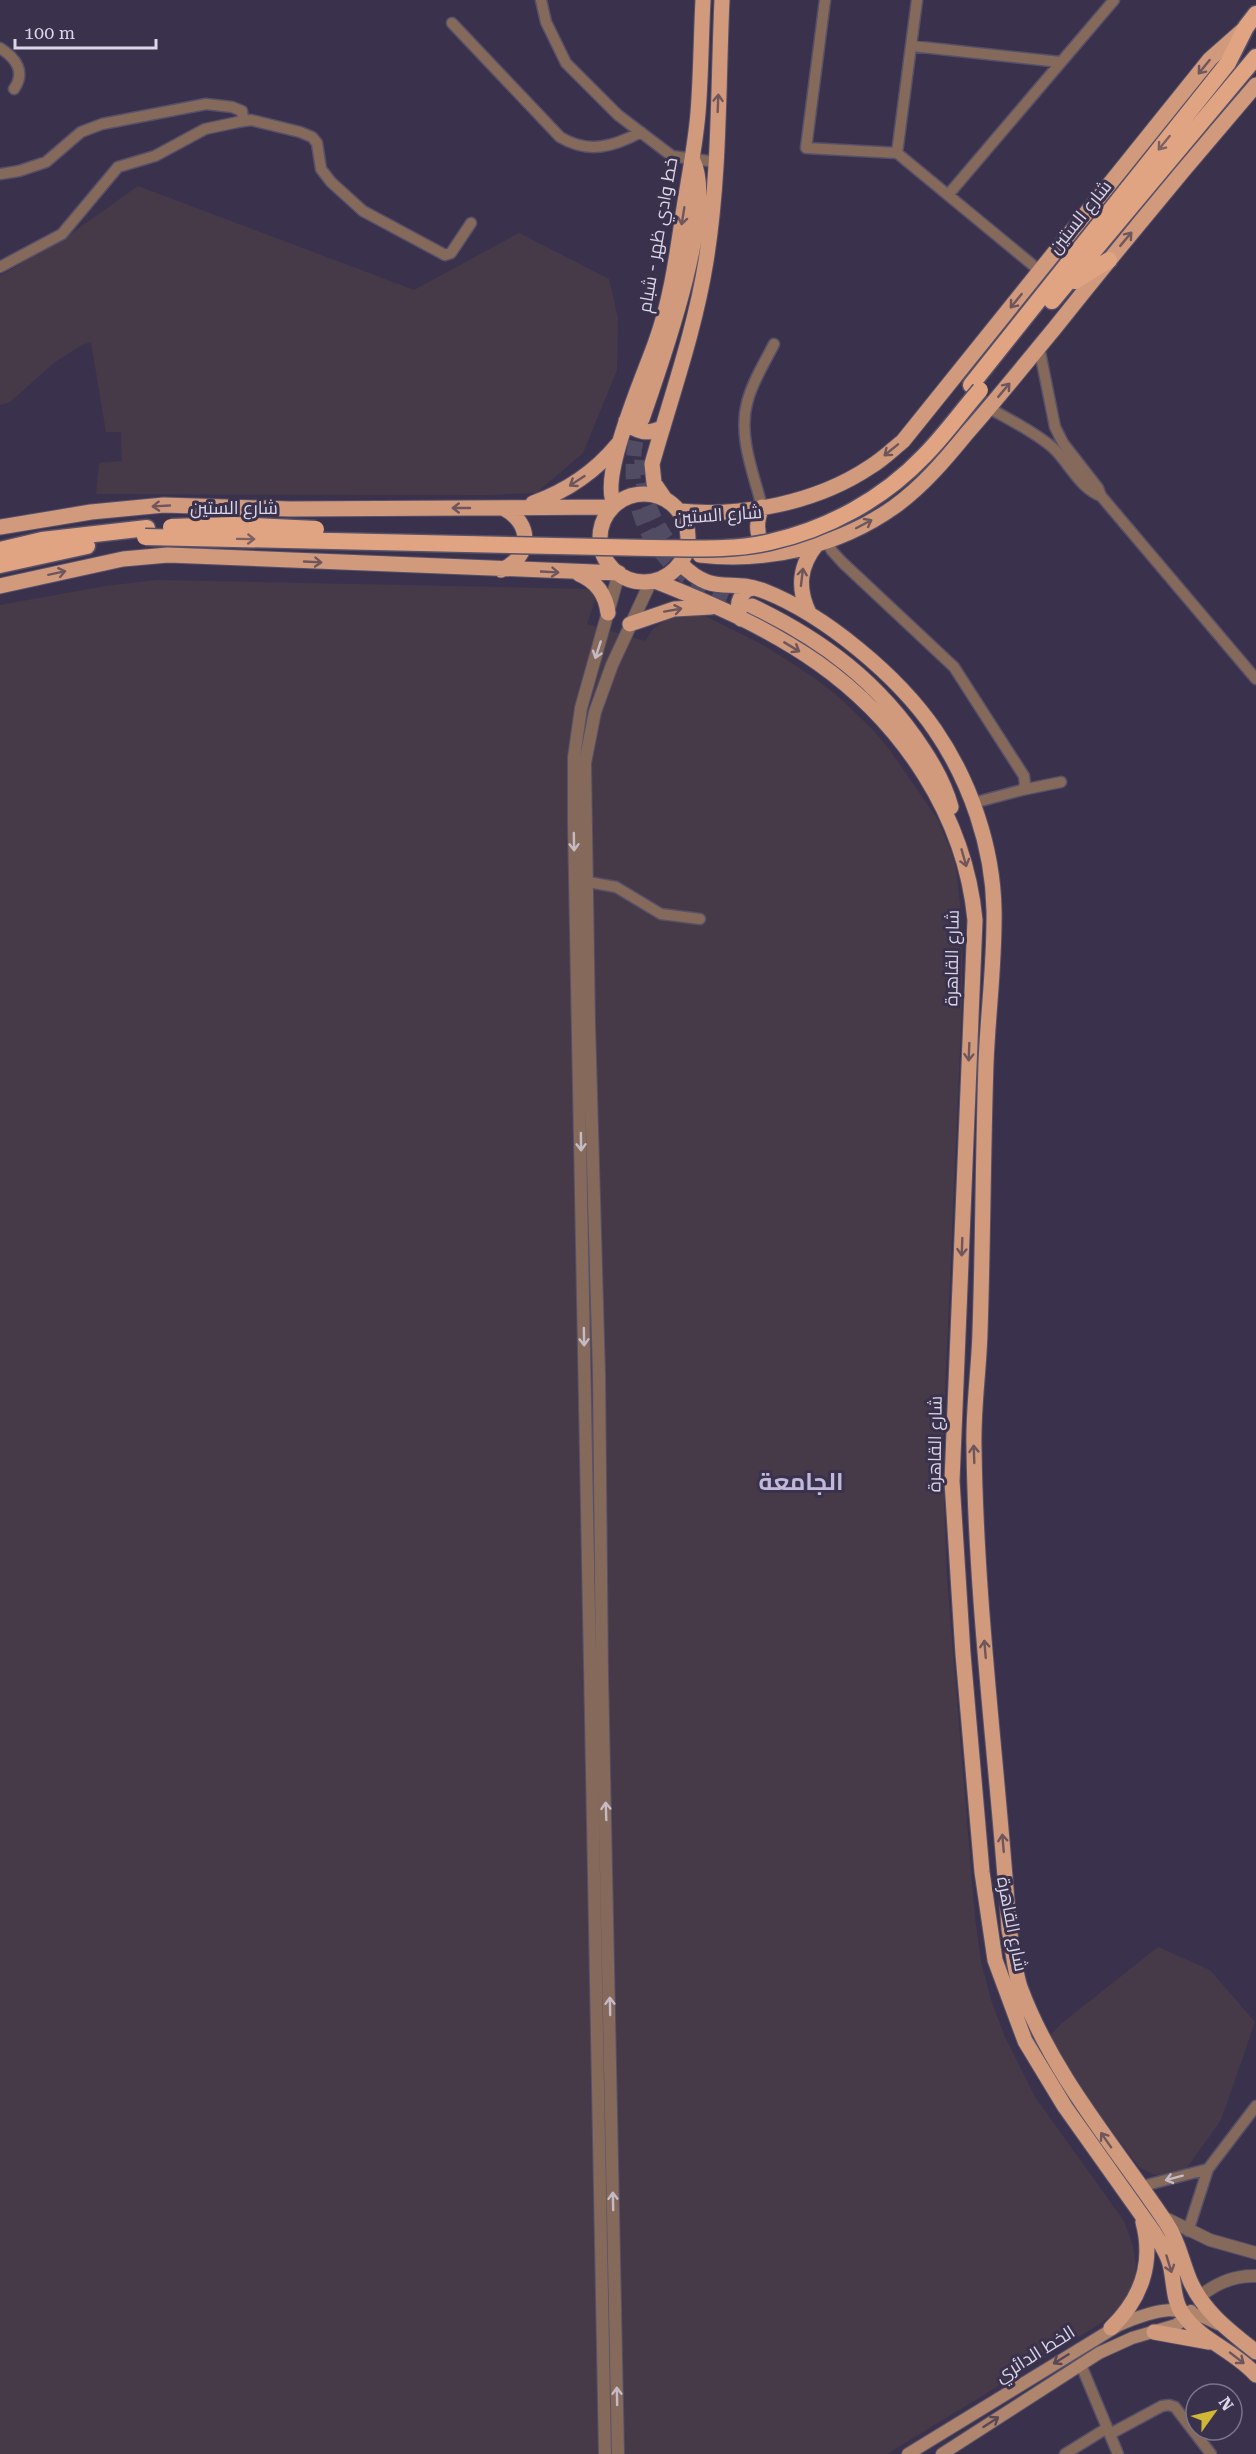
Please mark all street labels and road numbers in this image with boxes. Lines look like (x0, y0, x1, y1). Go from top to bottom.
street label: خط وادي ظهر - شبام (634, 156, 685, 315)
street label: شارع الستين (1044, 176, 1117, 259)
street label: شارع الستين (190, 497, 278, 520)
street label: شارع الستين (673, 501, 763, 530)
street label: شارع القاهرة (940, 910, 965, 1006)
street label: شارع القاهرة (923, 1396, 948, 1492)
street label: شارع القاهرة (991, 1875, 1032, 1974)
street label: الخط الدائري (991, 2321, 1081, 2390)

